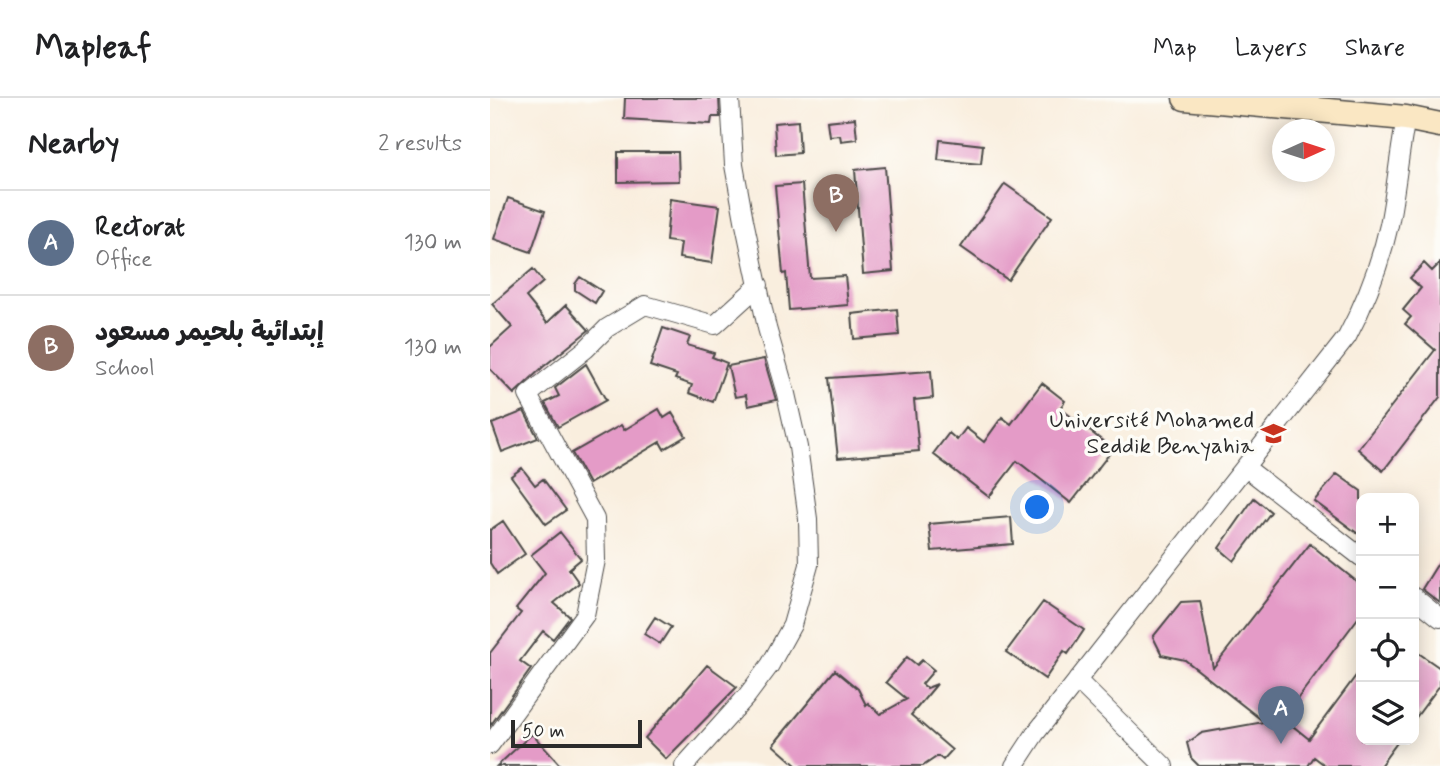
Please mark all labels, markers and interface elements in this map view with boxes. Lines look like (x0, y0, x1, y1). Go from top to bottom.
text: Mapleaf (35, 26, 151, 70)
text: Map (1153, 33, 1197, 64)
text: Layers (1235, 33, 1307, 64)
text: Share (1345, 33, 1405, 64)
north arrow (1272, 119, 1335, 182)
text: Nearby (28, 124, 119, 163)
text: 2 results (378, 129, 462, 159)
pin: B (813, 174, 859, 232)
text: Rectorat (95, 211, 185, 245)
text: A (43, 228, 59, 258)
text: 130 m (404, 228, 462, 258)
text: Office (95, 245, 152, 275)
text: إبتدائية بلحيمر مسعود (95, 316, 324, 350)
text: B (44, 333, 58, 363)
text: 130 m (404, 333, 462, 363)
text: School (95, 354, 155, 384)
place label: Université Mohamed Seddik Benyahia (1049, 406, 1254, 462)
school or university icon: Université Mohamed Seddik Benyahia (1260, 420, 1288, 448)
your location (1020, 490, 1054, 524)
map controls (1356, 493, 1419, 745)
button: + (1356, 493, 1419, 556)
button: − (1356, 556, 1419, 619)
button: locate (1356, 619, 1419, 682)
button: layers (1356, 682, 1419, 745)
pin: A (1258, 686, 1304, 744)
scale bar (511, 717, 642, 749)
text: 50 m (522, 719, 565, 744)

